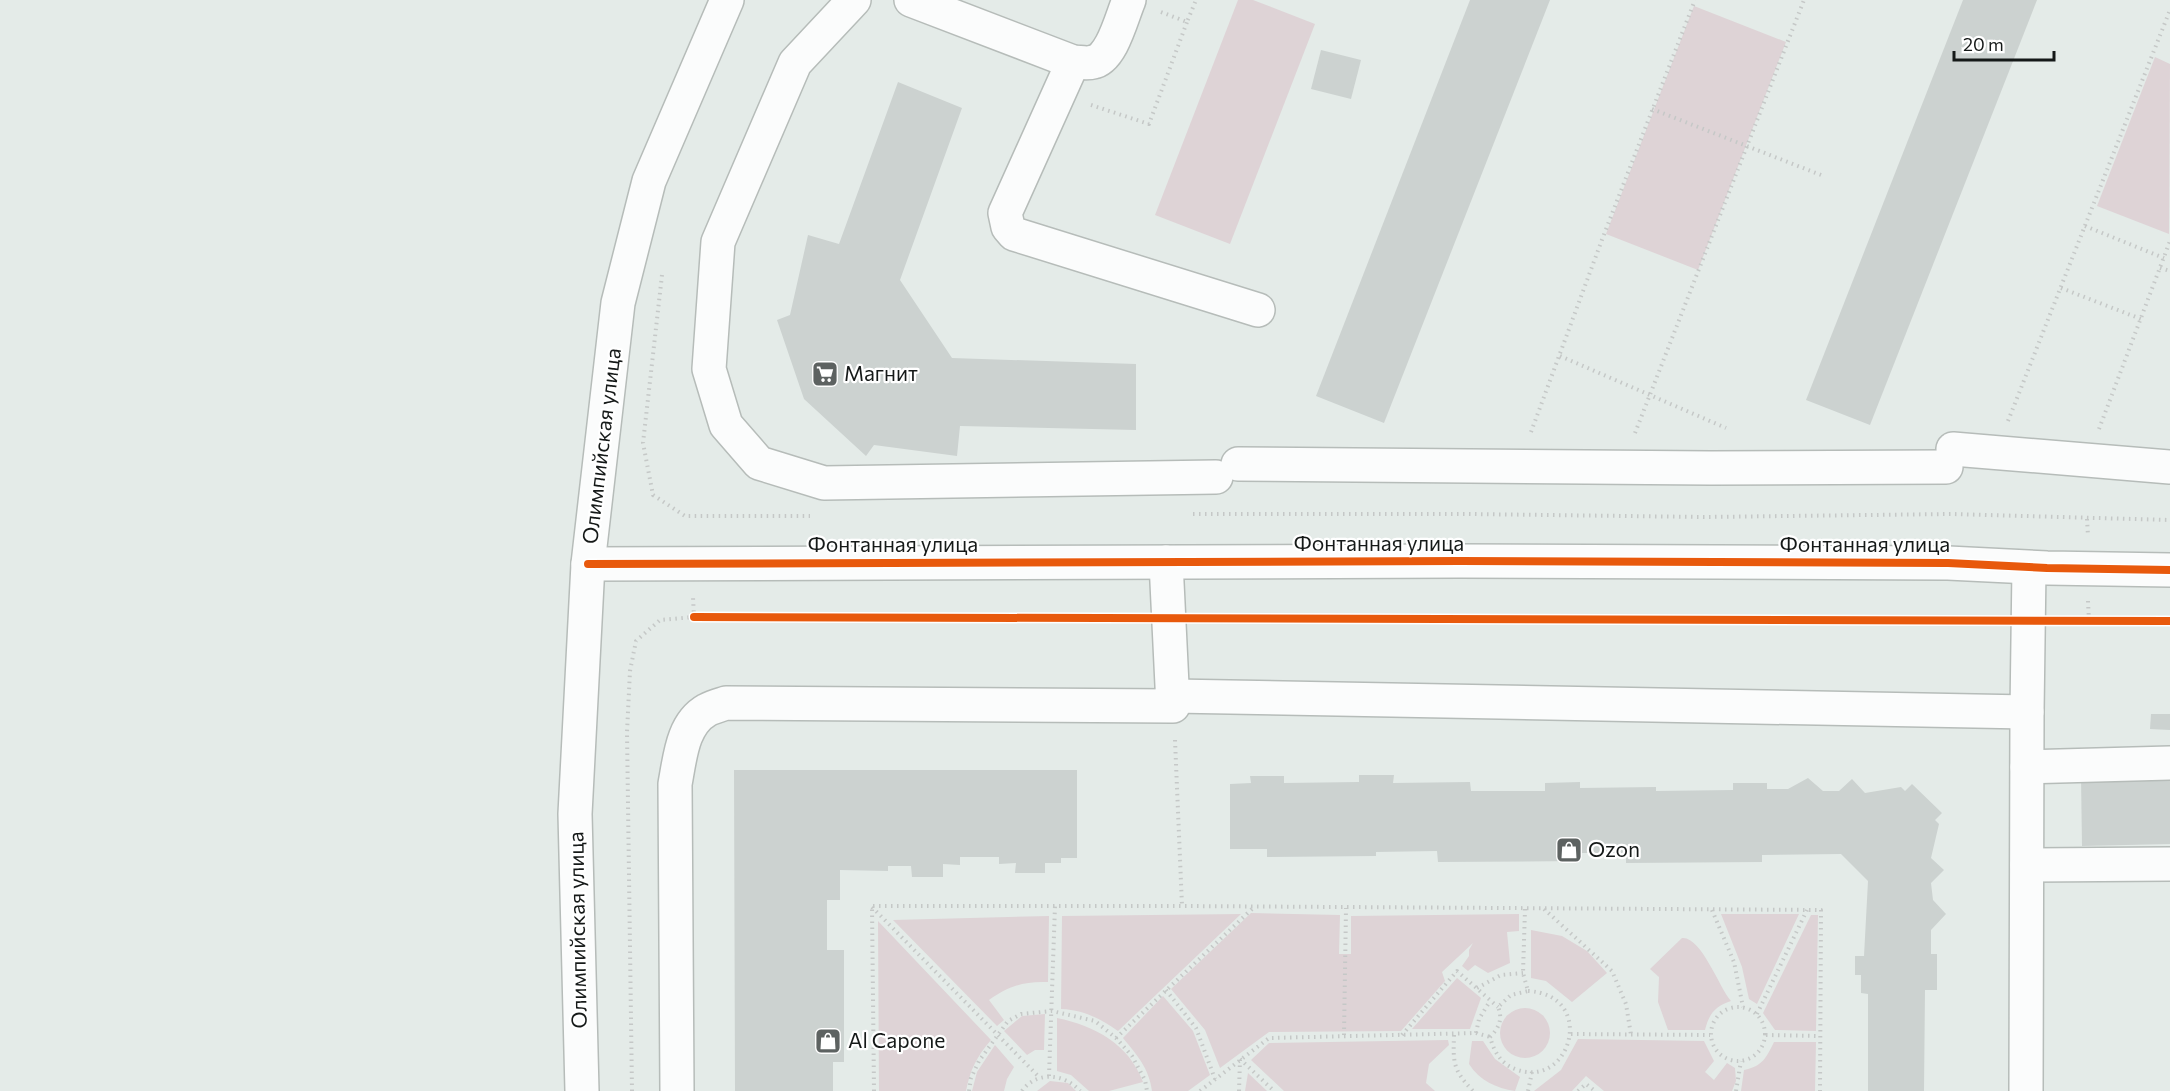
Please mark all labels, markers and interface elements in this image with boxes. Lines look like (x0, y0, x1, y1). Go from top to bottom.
scale bar (1954, 24, 2054, 62)
text: 20 m (1963, 33, 2004, 55)
street label: Олимпийская улица (576, 347, 625, 545)
supermarket icon: Магнит (810, 359, 840, 389)
place label: Магнит (844, 360, 918, 385)
street label: Фонтанная улица (1294, 530, 1464, 555)
street label: Фонтанная улица (808, 531, 978, 556)
street label: Фонтанная улица (1780, 531, 1950, 556)
street label: Олимпийская улица (562, 831, 591, 1029)
shop icon: Ozon (1554, 835, 1584, 865)
place label: Ozon (1588, 836, 1640, 861)
shop icon: Al Capone (813, 1026, 843, 1056)
place label: Al Capone (848, 1027, 945, 1052)

